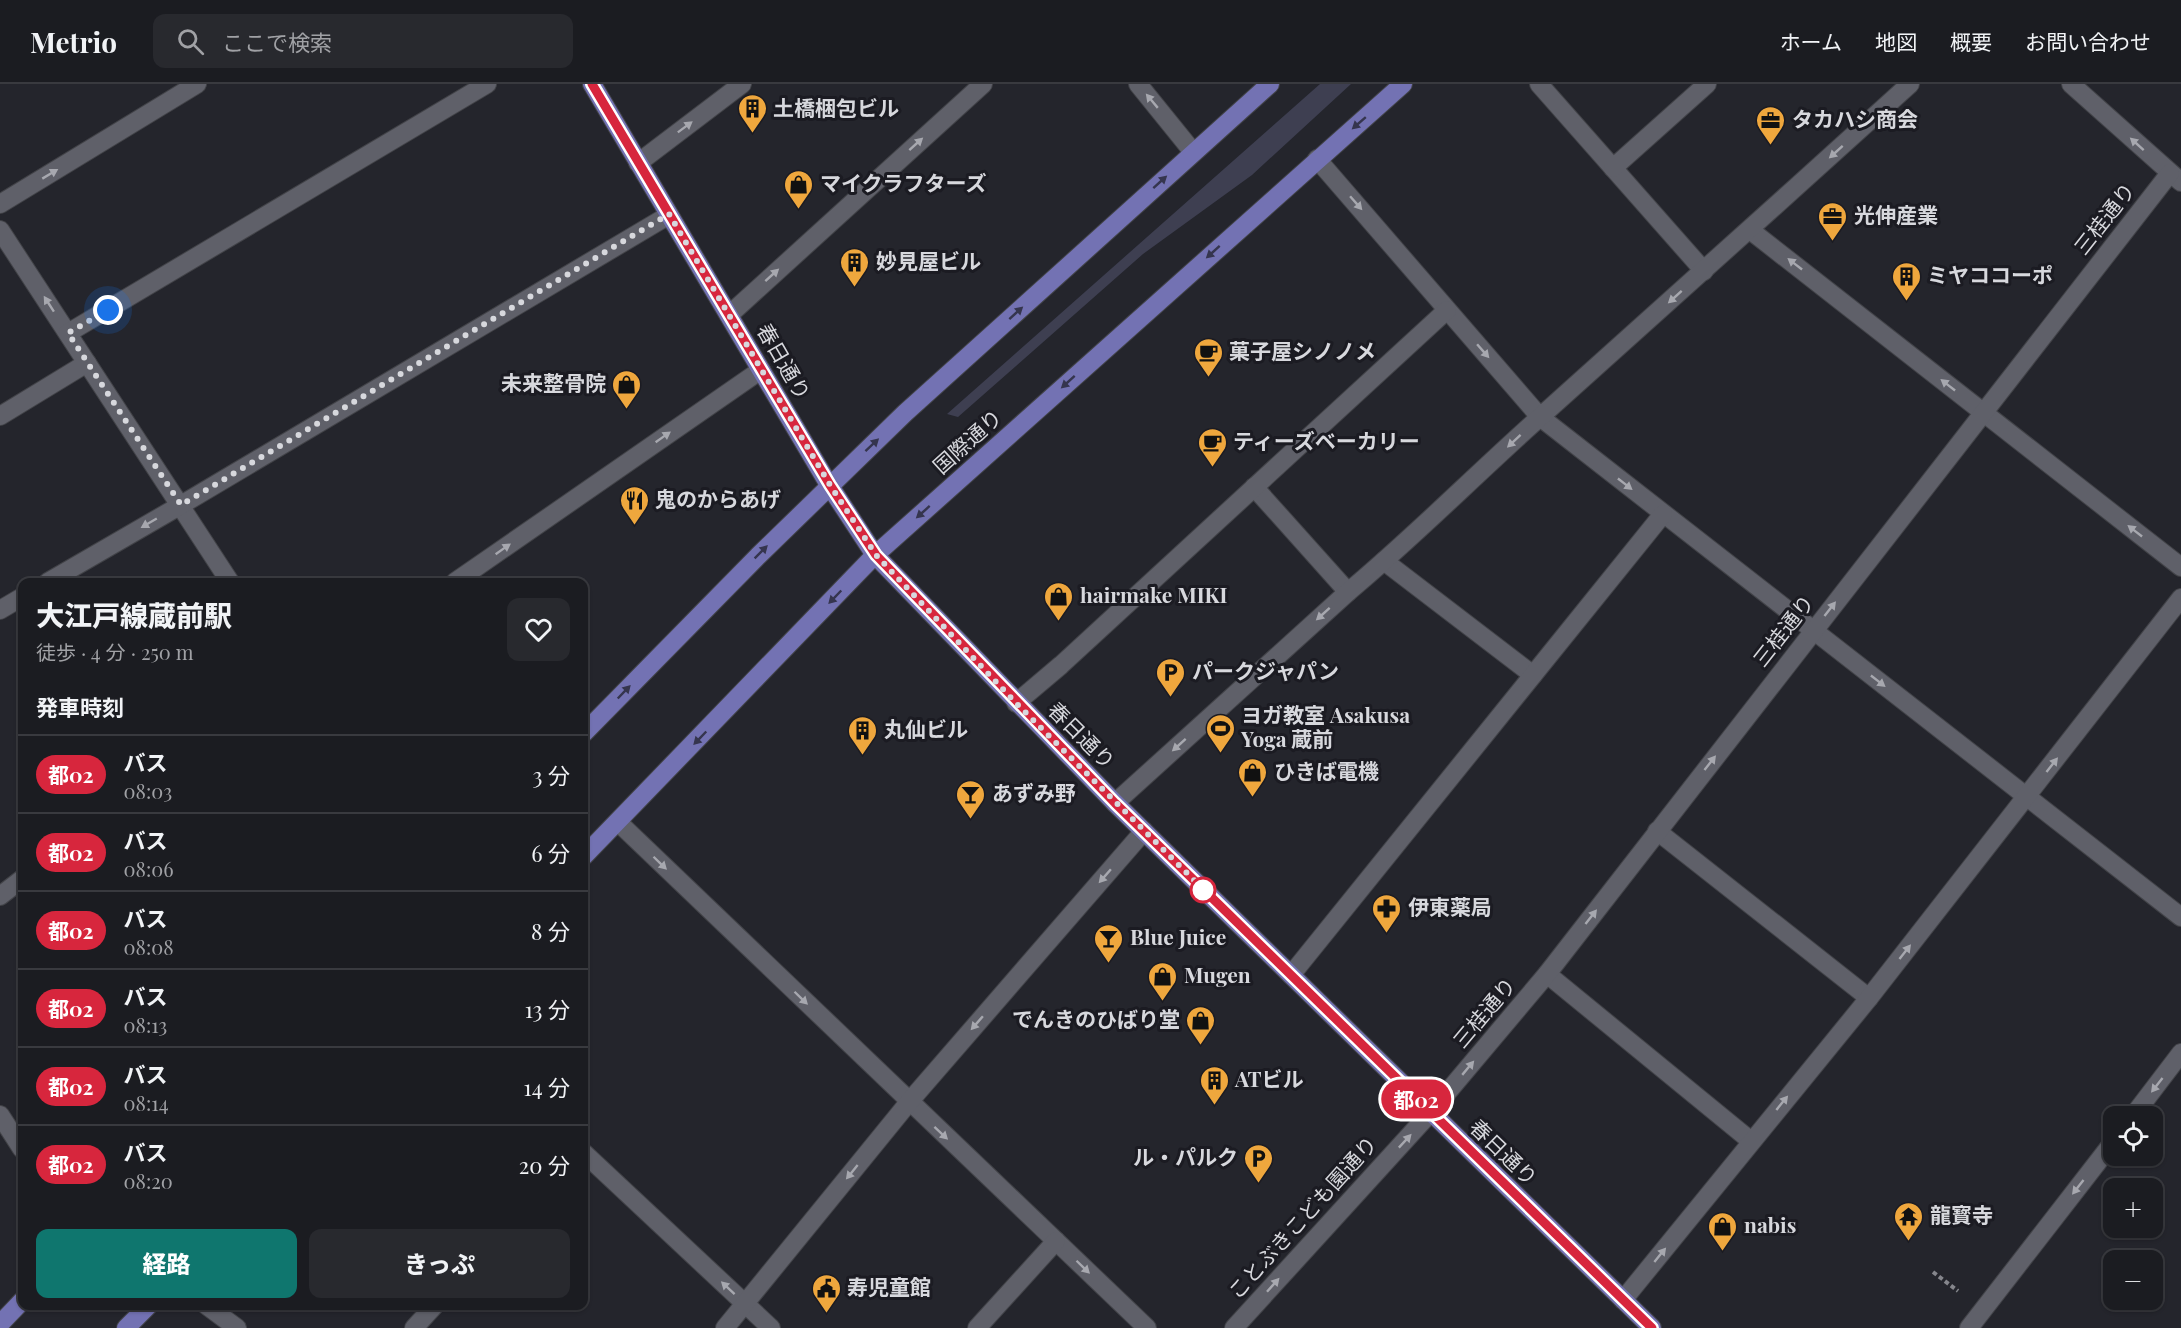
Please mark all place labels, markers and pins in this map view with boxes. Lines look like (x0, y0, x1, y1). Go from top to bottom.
building icon: 土橋梱包ビル (736, 93, 768, 135)
place label: 土橋梱包ビル (773, 93, 899, 121)
office icon: タカハシ商会 (1755, 104, 1787, 146)
place label: タカハシ商会 (1792, 104, 1918, 132)
shop icon: マイクラフターズ (783, 168, 815, 210)
place label: マイクラフターズ (820, 168, 987, 196)
office icon: 光伸産業 (1817, 200, 1849, 242)
place label: 光伸産業 (1854, 200, 1938, 228)
building icon: 妙見屋ビル (839, 246, 871, 288)
place label: 妙見屋ビル (876, 246, 981, 274)
building icon: ミヤココーポ (1890, 260, 1922, 302)
place label: ミヤココーポ (1927, 260, 2053, 288)
cafe icon: 菓子屋シノノメ (1192, 336, 1224, 378)
place label: 菓子屋シノノメ (1229, 336, 1376, 364)
place label: 未来整骨院 (501, 368, 606, 396)
shop icon: 未来整骨院 (611, 368, 643, 410)
cafe icon: ティーズベーカリー (1196, 426, 1228, 468)
place label: ティーズベーカリー (1233, 426, 1420, 454)
restaurant icon: 鬼のからあげ (618, 484, 650, 526)
place label: 鬼のからあげ (655, 484, 781, 512)
shop icon: hairmake MIKI (1043, 580, 1075, 622)
place label: hairmake MIKI (1080, 580, 1228, 608)
parking icon: パークジャパン (1155, 656, 1187, 698)
place label: パークジャパン (1192, 656, 1339, 684)
place label: ヨガ教室 Asakusa Yoga 蔵前 (1240, 700, 1410, 752)
sports icon: ヨガ教室 Asakusa Yoga 蔵前 (1204, 712, 1236, 754)
building icon: 丸仙ビル (847, 714, 879, 756)
place label: 丸仙ビル (884, 714, 968, 742)
shop icon: ひきば電機 (1237, 756, 1269, 798)
place label: ひきば電機 (1274, 756, 1379, 784)
bar icon: あずみ野 (955, 778, 987, 820)
place label: あずみ野 (992, 778, 1076, 806)
unlabelled marker (1190, 877, 1216, 903)
pharmacy icon: 伊東薬局 (1371, 892, 1403, 934)
place label: 伊東薬局 (1408, 892, 1492, 920)
bar icon: Blue Juice (1093, 922, 1125, 964)
place label: Blue Juice (1130, 922, 1226, 950)
shop icon: Mugen (1147, 960, 1179, 1002)
place label: Mugen (1184, 960, 1251, 988)
place label: でんきのひばり堂 (1012, 1004, 1180, 1032)
shop icon: でんきのひばり堂 (1185, 1004, 1217, 1046)
building icon: ATビル (1198, 1064, 1230, 1106)
place label: ATビル (1234, 1064, 1304, 1092)
place label: ル・パルク (1133, 1142, 1238, 1170)
parking icon: ル・パルク (1243, 1142, 1275, 1184)
temple icon: 龍寳寺 (1893, 1200, 1925, 1242)
place label: 龍寳寺 (1930, 1200, 1993, 1228)
shop icon: nabis (1707, 1210, 1739, 1252)
place label: nabis (1744, 1210, 1796, 1238)
public building icon: 寿児童館 (810, 1272, 842, 1314)
place label: 寿児童館 (847, 1272, 931, 1300)

